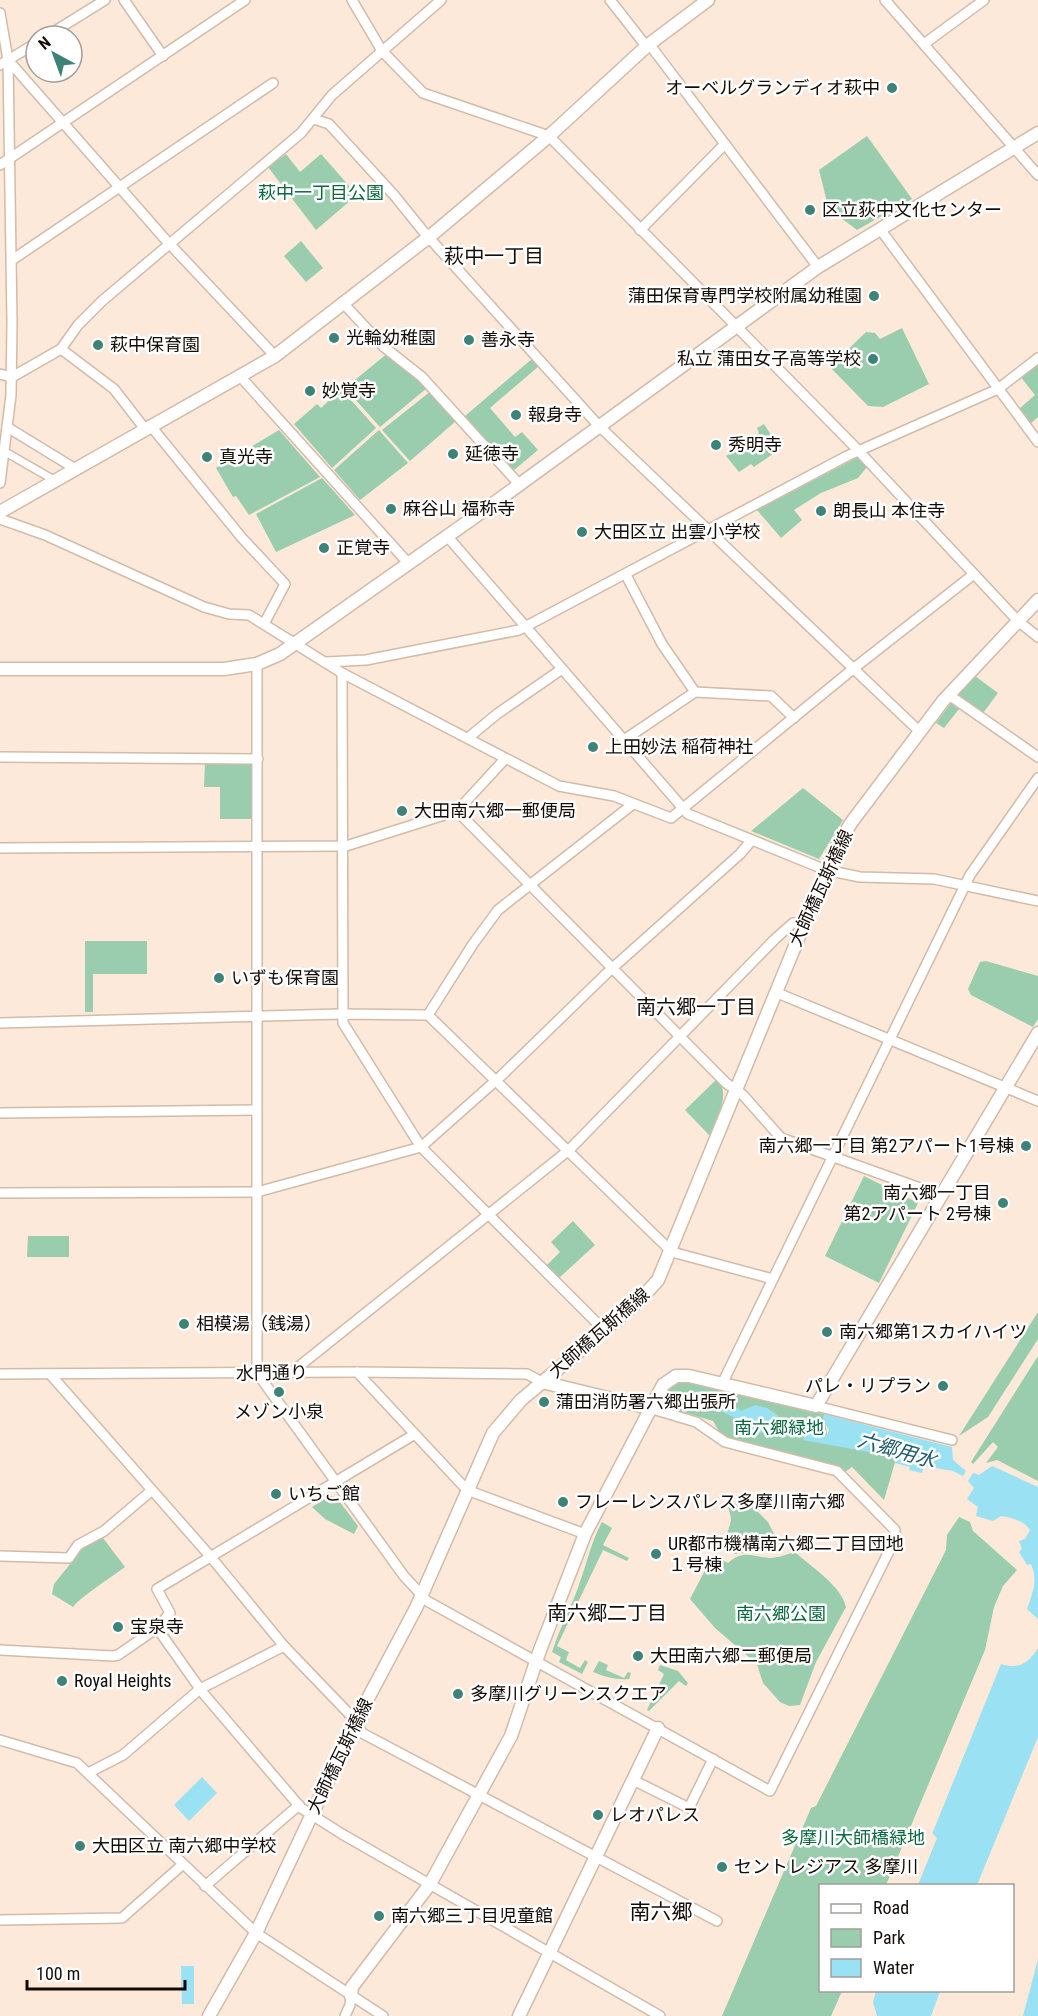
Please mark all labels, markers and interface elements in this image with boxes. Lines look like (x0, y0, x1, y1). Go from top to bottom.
north arrow (24, 24, 84, 84)
text: N (35, 33, 54, 53)
place label: オーベルグランディオ萩中 (665, 77, 880, 98)
marker: オーベルグランディオ萩中 (885, 81, 899, 95)
park label: 萩中一丁目公園 (258, 182, 384, 203)
place label: 区立荻中文化センター (822, 199, 1002, 220)
marker: 区立荻中文化センター (803, 203, 817, 217)
district label: 萩中一丁目 (444, 244, 544, 268)
place label: 蒲田保育専門学校附属幼稚園 (628, 285, 862, 306)
marker: 蒲田保育専門学校附属幼稚園 (867, 289, 881, 303)
place label: 光輪幼稚園 (346, 327, 436, 348)
place label: 善永寺 (481, 329, 535, 350)
marker: 光輪幼稚園 (327, 331, 341, 345)
marker: 善永寺 (462, 333, 476, 347)
place label: 萩中保育園 (110, 334, 200, 355)
marker: 萩中保育園 (91, 338, 105, 352)
place label: 私立 蒲田女子高等学校 (677, 348, 861, 369)
marker: 私立 蒲田女子高等学校 (866, 352, 880, 366)
place label: 妙覚寺 (322, 380, 376, 401)
marker: 妙覚寺 (303, 384, 317, 398)
place label: 報身寺 (528, 404, 582, 425)
marker: 報身寺 (509, 408, 523, 422)
place label: 秀明寺 (728, 434, 782, 455)
marker: 秀明寺 (709, 438, 723, 452)
place label: 延徳寺 (465, 443, 519, 464)
place label: 真光寺 (219, 446, 273, 467)
marker: 延徳寺 (446, 447, 460, 461)
marker: 真光寺 (200, 450, 214, 464)
place label: 麻谷山 福称寺 (403, 498, 515, 519)
place label: 朗長山 本住寺 (833, 500, 945, 521)
marker: 麻谷山 福称寺 (384, 502, 398, 516)
marker: 朗長山 本住寺 (814, 504, 828, 518)
place label: 大田区立 出雲小学校 (594, 521, 760, 542)
marker: 大田区立 出雲小学校 (575, 525, 589, 539)
place label: 正覚寺 (336, 537, 390, 558)
marker: 正覚寺 (317, 541, 331, 555)
place label: 上田妙法 稲荷神社 (605, 736, 753, 757)
marker: 上田妙法 稲荷神社 (586, 740, 600, 754)
place label: 大田南六郷一郵便局 (414, 800, 576, 821)
marker: 大田南六郷一郵便局 (395, 804, 409, 818)
street label: 大師橋瓦斯橋線 (784, 826, 857, 949)
place label: いずも保育園 (231, 967, 339, 988)
marker: いずも保育園 (212, 971, 226, 985)
district label: 南六郷一丁目 (636, 995, 756, 1019)
place label: 南六郷一丁目 第2アパート1号棟 (758, 1135, 1014, 1156)
marker: 南六郷一丁目 第2アパート1号棟 (1019, 1139, 1033, 1153)
place label: 南六郷一丁目 第2アパート 2号棟 (843, 1182, 991, 1224)
marker: 南六郷一丁目 第2アパート 2号棟 (996, 1196, 1010, 1210)
street label: 大師橋瓦斯橋線 (544, 1283, 653, 1382)
place label: 相模湯（銭湯） (196, 1313, 322, 1334)
marker: 相模湯（銭湯） (177, 1317, 191, 1331)
place label: 南六郷第1スカイハイツ (839, 1321, 1027, 1342)
marker: 南六郷第1スカイハイツ (820, 1325, 834, 1339)
street label: 水門通り (236, 1361, 308, 1384)
place label: パレ・リプラン (805, 1375, 931, 1396)
marker: パレ・リプラン (936, 1379, 950, 1393)
marker: メゾン小泉 (272, 1385, 286, 1399)
place label: 蒲田消防署六郷出張所 (556, 1391, 736, 1412)
marker: 蒲田消防署六郷出張所 (537, 1395, 551, 1409)
place label: メゾン小泉 (234, 1401, 324, 1422)
park label: 南六郷緑地 (734, 1417, 824, 1438)
water label: 六郷用水 (855, 1427, 941, 1473)
place label: いちご館 (288, 1483, 360, 1504)
marker: いちご館 (269, 1487, 283, 1501)
place label: フレーレンスパレス多摩川南六郷 (575, 1491, 845, 1512)
marker: フレーレンスパレス多摩川南六郷 (556, 1495, 570, 1509)
place label: UR都市機構南六郷二丁目団地 １号棟 (668, 1533, 904, 1575)
marker: UR都市機構南六郷二丁目団地 １号棟 (649, 1547, 663, 1561)
district label: 南六郷二丁目 (547, 1601, 667, 1625)
park label: 南六郷公園 (736, 1603, 826, 1624)
place label: 宝泉寺 (130, 1616, 184, 1637)
marker: 宝泉寺 (111, 1620, 125, 1634)
place label: 大田南六郷二郵便局 (650, 1645, 812, 1666)
marker: 大田南六郷二郵便局 (631, 1649, 645, 1663)
place label: Royal Heights (74, 1670, 172, 1691)
marker: Royal Heights (55, 1674, 69, 1688)
place label: 多摩川グリーンスクエア (470, 1683, 667, 1704)
marker: 多摩川グリーンスクエア (451, 1687, 465, 1701)
street label: 大師橋瓦斯橋線 (302, 1695, 377, 1817)
place label: レオパレス (610, 1804, 700, 1825)
marker: レオパレス (591, 1808, 605, 1822)
park label: 多摩川大師橋緑地 (781, 1827, 925, 1848)
place label: 大田区立 南六郷中学校 (92, 1835, 276, 1856)
marker: 大田区立 南六郷中学校 (73, 1839, 87, 1853)
place label: セントレジアス 多摩川 (734, 1856, 918, 1877)
marker: セントレジアス 多摩川 (715, 1860, 729, 1874)
legend (819, 1884, 1014, 1992)
text: Road (873, 1897, 909, 1918)
district label: 南六郷 (630, 1900, 693, 1924)
place label: 南六郷三丁目児童館 (391, 1905, 553, 1926)
marker: 南六郷三丁目児童館 (372, 1909, 386, 1923)
text: Park (873, 1927, 905, 1948)
scale bar (27, 1953, 184, 1991)
text: Water (873, 1957, 915, 1978)
text: 100 m (36, 1963, 80, 1984)

